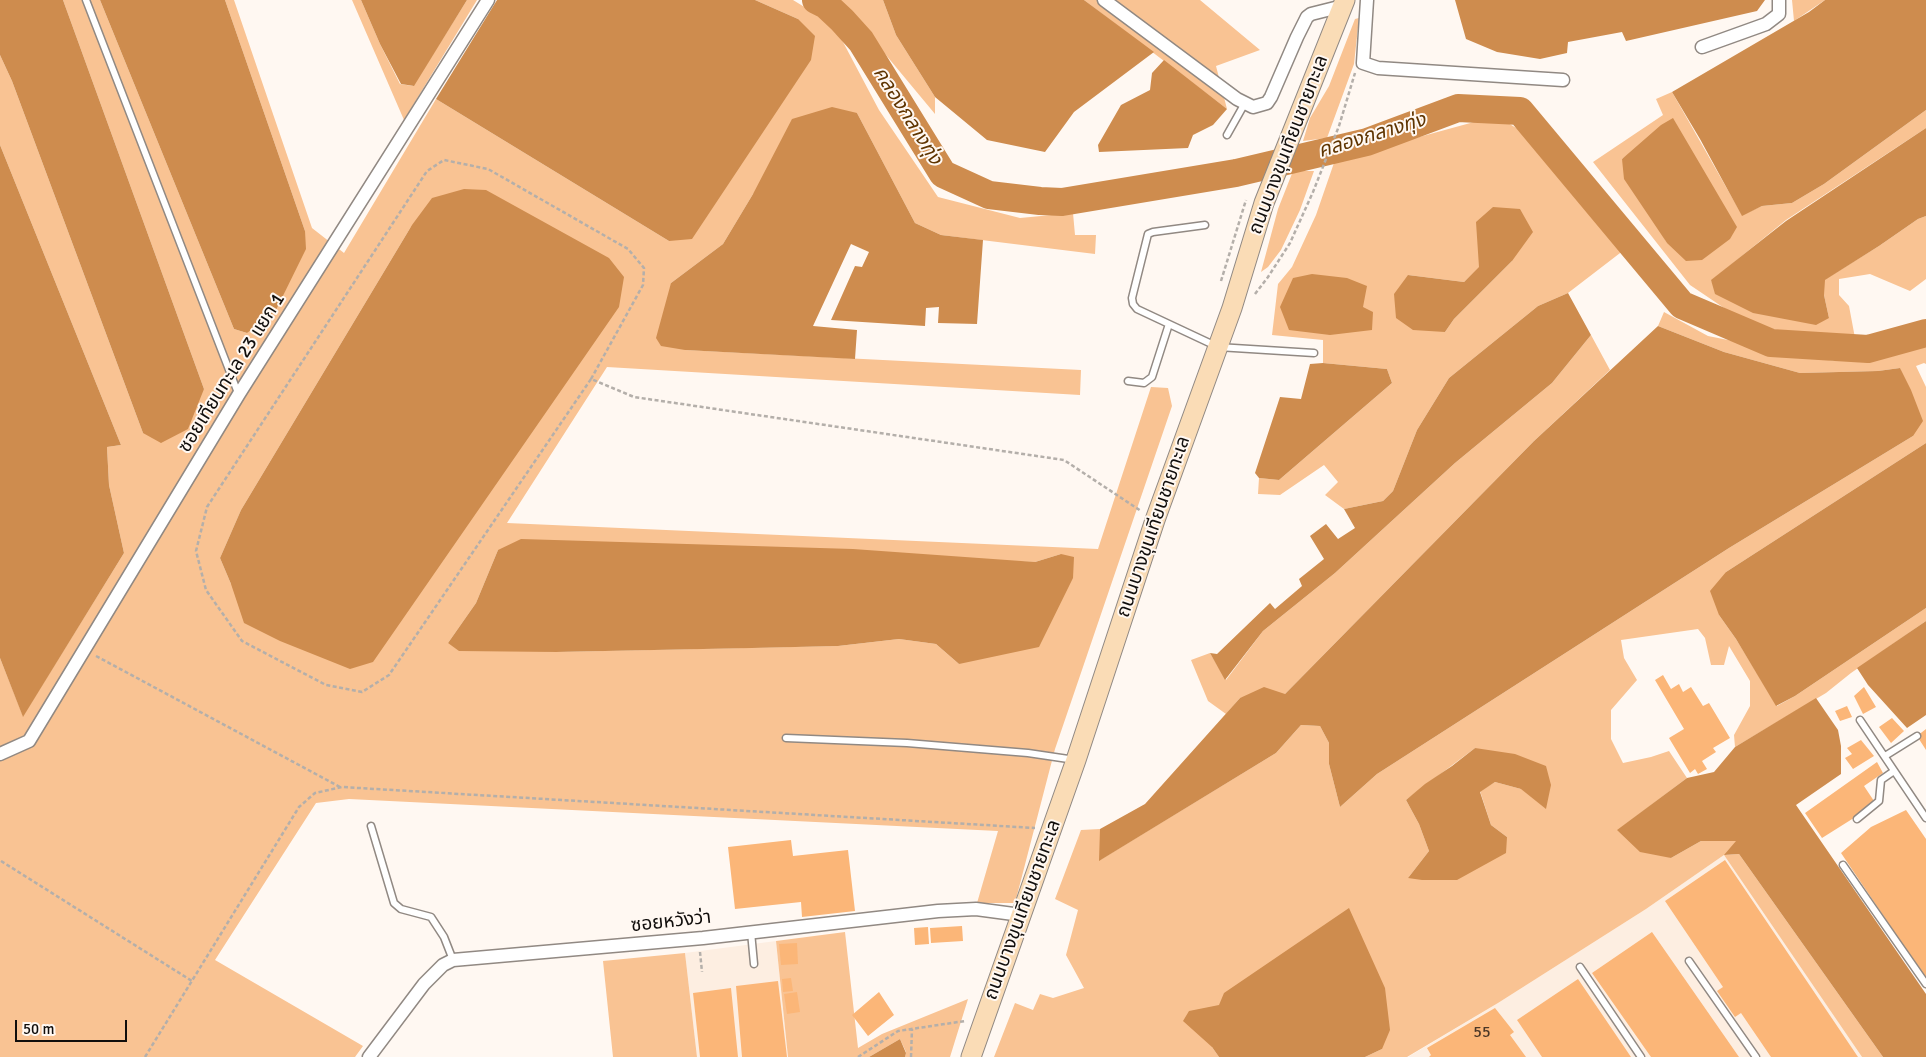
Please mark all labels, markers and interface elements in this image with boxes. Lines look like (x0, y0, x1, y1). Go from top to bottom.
street label: ถนนบางขุนเทียนชายทะเล (1244, 52, 1334, 238)
water label: คลองกลางทุ่ง (867, 63, 947, 169)
water label: คลองกลางทุ่ง (1315, 108, 1429, 164)
street label: ซอยเทียนทะเล 23 แยก 1 (174, 289, 290, 457)
street label: ถนนบางขุนเทียนชายทะเล (1112, 433, 1196, 621)
street label: ถนนบางขุนเทียนชายทะเล (980, 817, 1066, 1003)
street label: ซอยหวังว่า (630, 906, 712, 938)
scale bar (18, 1010, 130, 1042)
text: 50 m (23, 1020, 54, 1038)
house number: 55 (1473, 1023, 1491, 1043)

